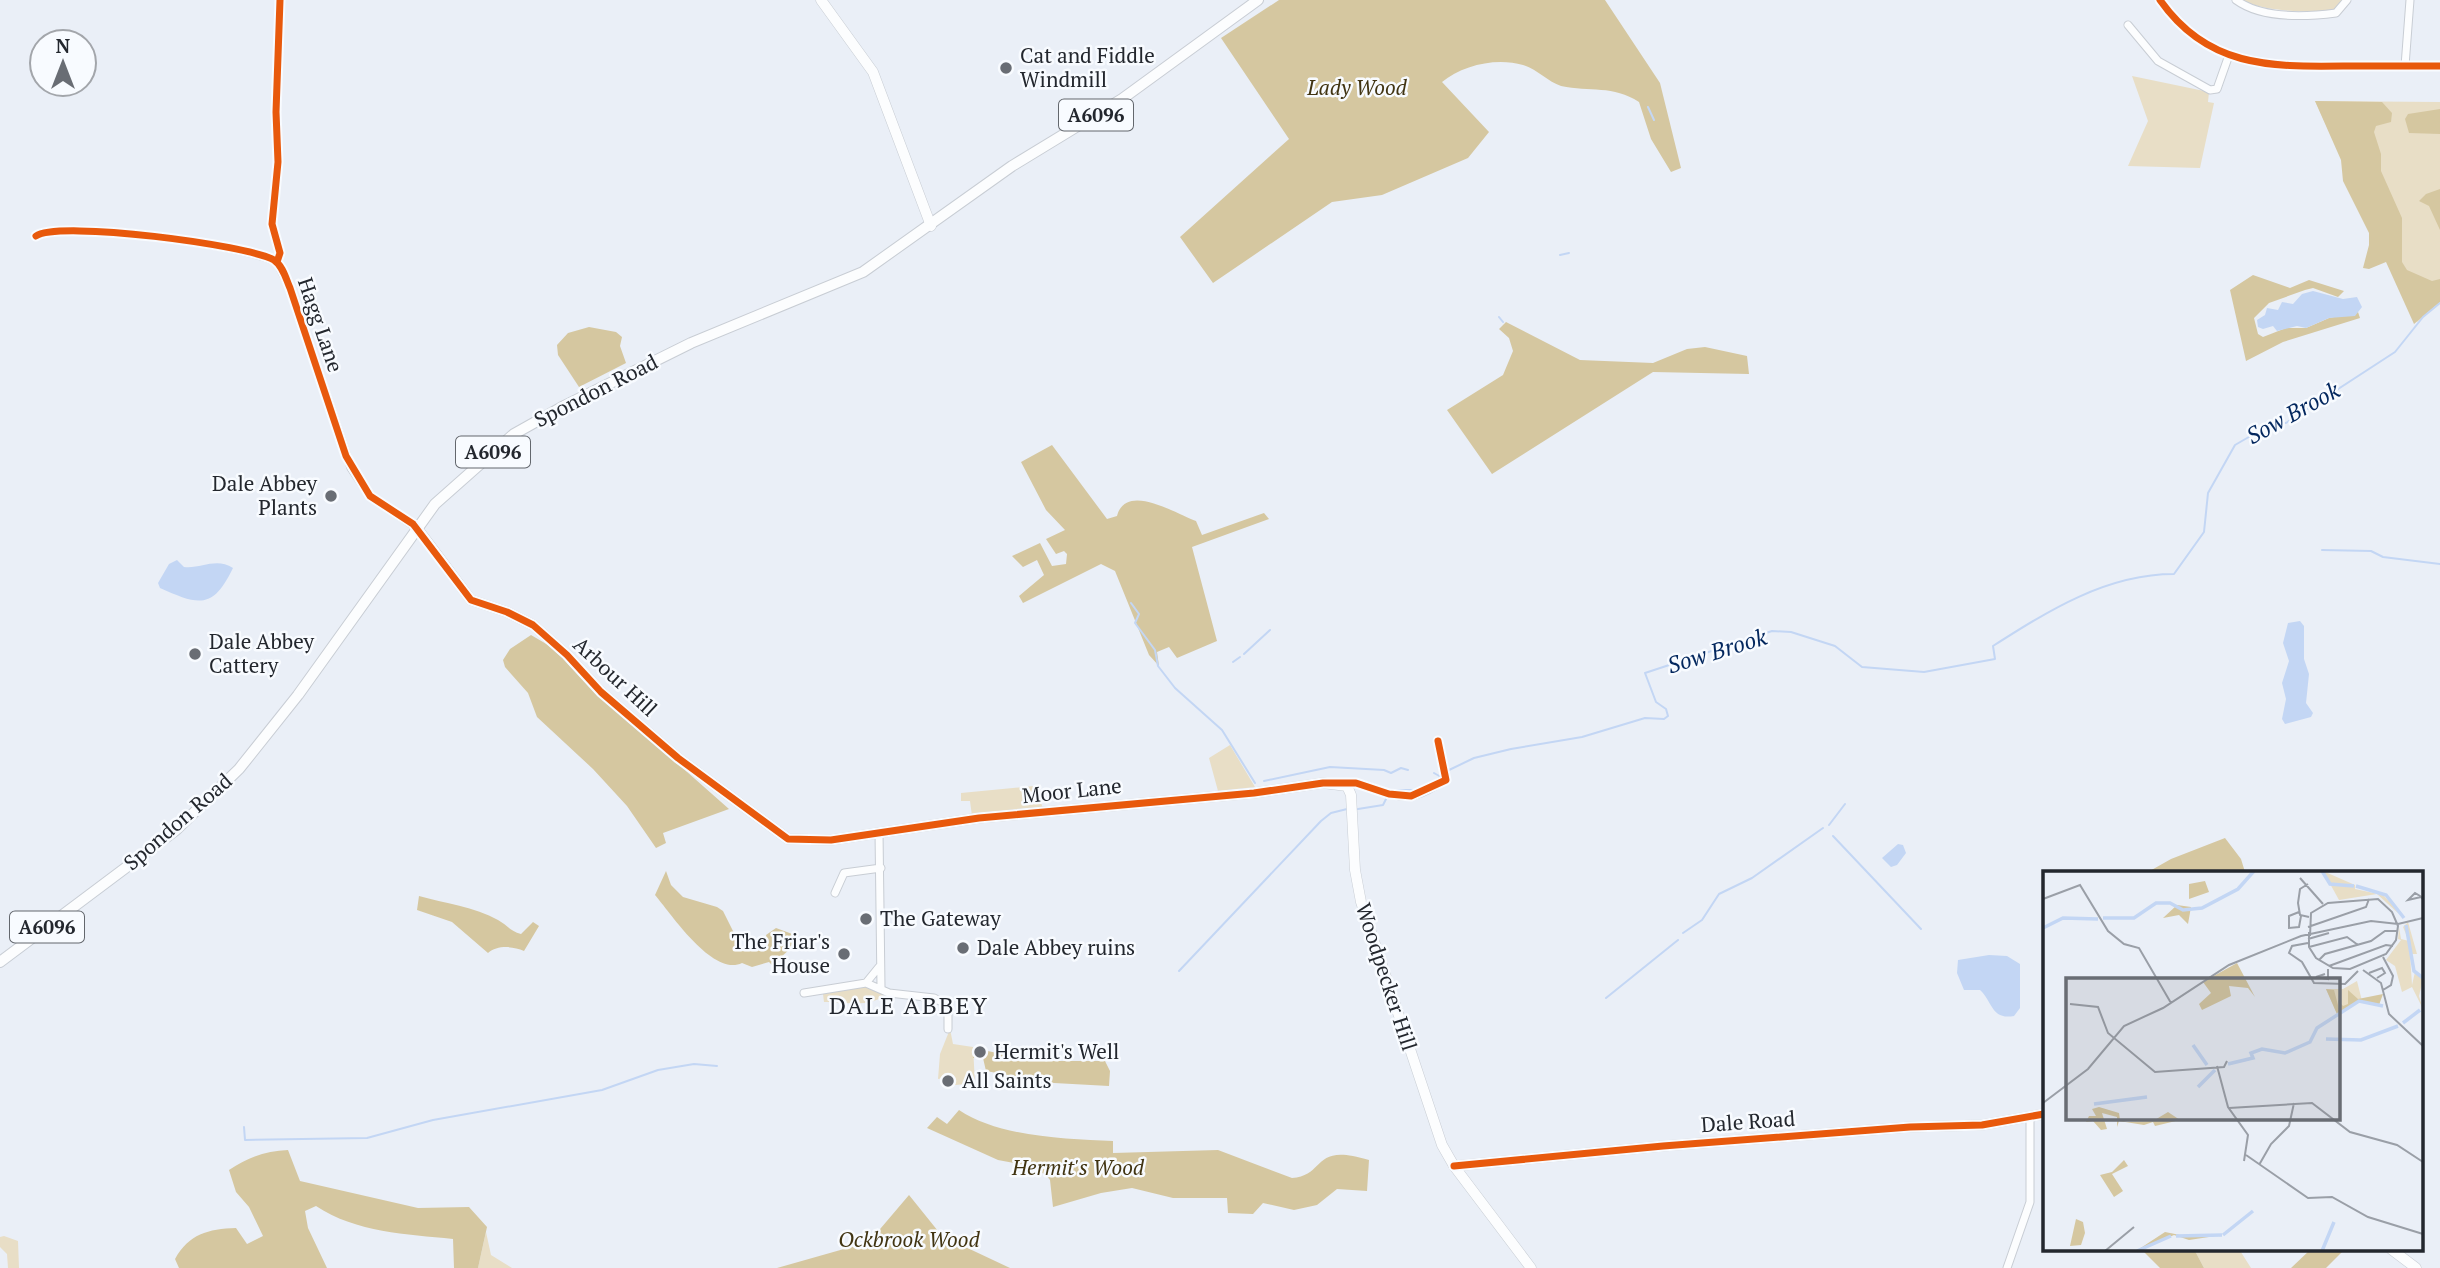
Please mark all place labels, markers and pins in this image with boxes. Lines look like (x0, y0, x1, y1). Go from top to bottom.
place label: Cat and Fiddle Windmill (1020, 41, 1155, 93)
marker: Cat and Fiddle Windmill (998, 60, 1014, 76)
place label: Dale Abbey Plants (212, 469, 317, 521)
marker: Dale Abbey Plants (323, 488, 339, 504)
place label: Dale Abbey Cattery (209, 627, 314, 679)
marker: Dale Abbey Cattery (187, 646, 203, 662)
place label: The Gateway (880, 904, 1001, 932)
marker: The Gateway (858, 911, 874, 927)
place label: The Friar's House (731, 927, 830, 979)
place label: Dale Abbey ruins (977, 933, 1135, 961)
marker: Dale Abbey ruins (955, 940, 971, 956)
marker: The Friar's House (836, 946, 852, 962)
place label: Hermit's Well (994, 1037, 1119, 1065)
marker: Hermit's Well (972, 1044, 988, 1060)
place label: All Saints (962, 1066, 1052, 1094)
marker: All Saints (940, 1073, 956, 1089)

